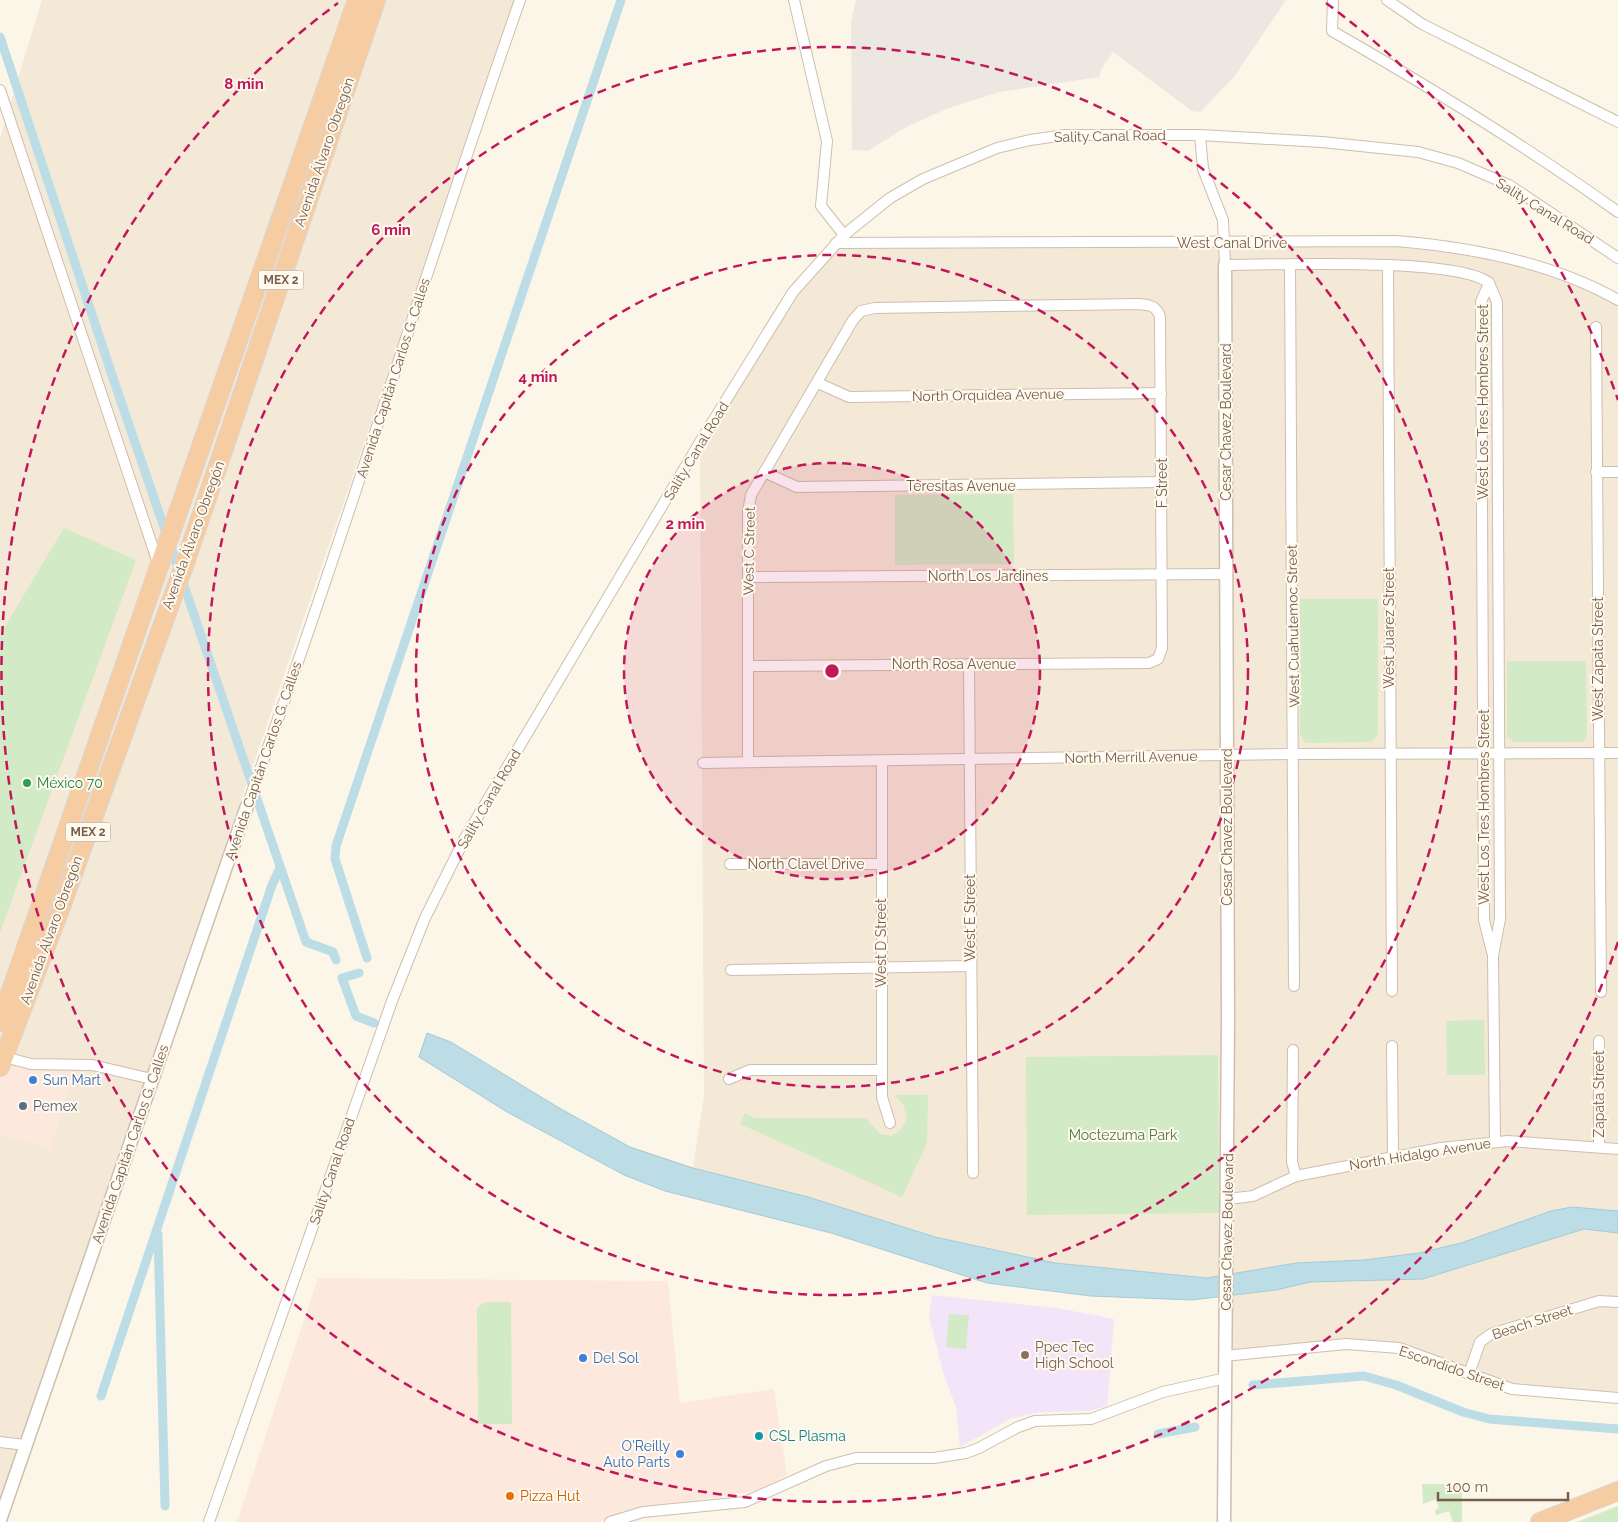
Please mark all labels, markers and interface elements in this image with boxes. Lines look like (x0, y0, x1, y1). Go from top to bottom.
text: 8 min (224, 75, 264, 93)
street label: Avenida Álvaro Obregón (290, 75, 357, 229)
street label: Sality Canal Road (1054, 127, 1166, 145)
street label: Sality Canal Road (1493, 175, 1597, 247)
text: 6 min (371, 221, 411, 239)
street label: West Canal Drive (1177, 235, 1287, 251)
road number: MEX 2 (258, 270, 304, 290)
street label: Avenida Capitán Carlos G. Calles (353, 276, 433, 480)
street label: West Los Tres Hombres Street (1475, 304, 1491, 500)
street label: Cesar Chavez Boulevard (1218, 343, 1234, 501)
text: 4 min (518, 368, 558, 386)
street label: North Orquidea Avenue (912, 386, 1064, 404)
street label: Sality Canal Road (660, 399, 732, 503)
street label: Avenida Álvaro Obregón (158, 458, 227, 611)
street label: F Street (1154, 458, 1170, 508)
street label: Teresitas Avenue (906, 478, 1016, 494)
street label: West C Street (740, 506, 758, 596)
text: 2 min (666, 515, 704, 533)
street label: West Cuahutemoc Street (1284, 544, 1302, 708)
street label: West Juarez Street (1381, 567, 1397, 689)
street label: North Los Jardines (928, 568, 1048, 584)
street label: West Zapata Street (1590, 597, 1606, 721)
street label: North Rosa Avenue (892, 656, 1016, 672)
street label: Avenida Capitán Carlos G. Calles (221, 659, 305, 863)
centre of rings (823, 662, 841, 680)
street label: West Los Tres Hombres Street (1476, 709, 1492, 905)
street label: Sality Canal Road (454, 746, 524, 852)
street label: North Merrill Avenue (1064, 748, 1198, 766)
street label: Cesar Chavez Boulevard (1219, 748, 1235, 906)
place label: México 70 (37, 775, 103, 791)
marker: México 70 (21, 777, 33, 789)
road number: MEX 2 (66, 822, 110, 842)
street label: Avenida Álvaro Obregón (16, 853, 85, 1006)
street label: North Clavel Drive (748, 856, 864, 872)
street label: West E Street (962, 874, 978, 962)
street label: West D Street (873, 898, 889, 988)
street label: Avenida Capitán Carlos G. Calles (88, 1042, 172, 1246)
street label: Zapata Street (1591, 1050, 1607, 1138)
place label: Sun Mart (43, 1072, 101, 1088)
marker: Sun Mart (27, 1074, 39, 1086)
place label: Pemex (33, 1098, 78, 1114)
marker: Pemex (17, 1100, 29, 1112)
street label: Sality Canal Road (306, 1115, 358, 1227)
park label: Moctezuma Park (1069, 1127, 1178, 1143)
street label: North Hidalgo Avenue (1348, 1135, 1492, 1173)
street label: Cesar Chavez Boulevard (1218, 1153, 1236, 1311)
street label: Beach Street (1490, 1301, 1574, 1342)
place label: Ppec Tec High School (1035, 1339, 1114, 1371)
street label: Escondido Street (1397, 1342, 1507, 1394)
marker: Ppec Tec High School (1019, 1349, 1031, 1361)
place label: Del Sol (593, 1350, 639, 1366)
marker: Del Sol (577, 1352, 589, 1364)
place label: CSL Plasma (769, 1428, 846, 1444)
marker: CSL Plasma (753, 1430, 765, 1442)
place label: O'Reilly Auto Parts (603, 1438, 670, 1470)
marker: O'Reilly Auto Parts (674, 1448, 686, 1460)
scale bar (1438, 1470, 1568, 1502)
text: 100 m (1446, 1478, 1488, 1496)
place label: Pizza Hut (520, 1488, 580, 1504)
marker: Pizza Hut (504, 1490, 516, 1502)

